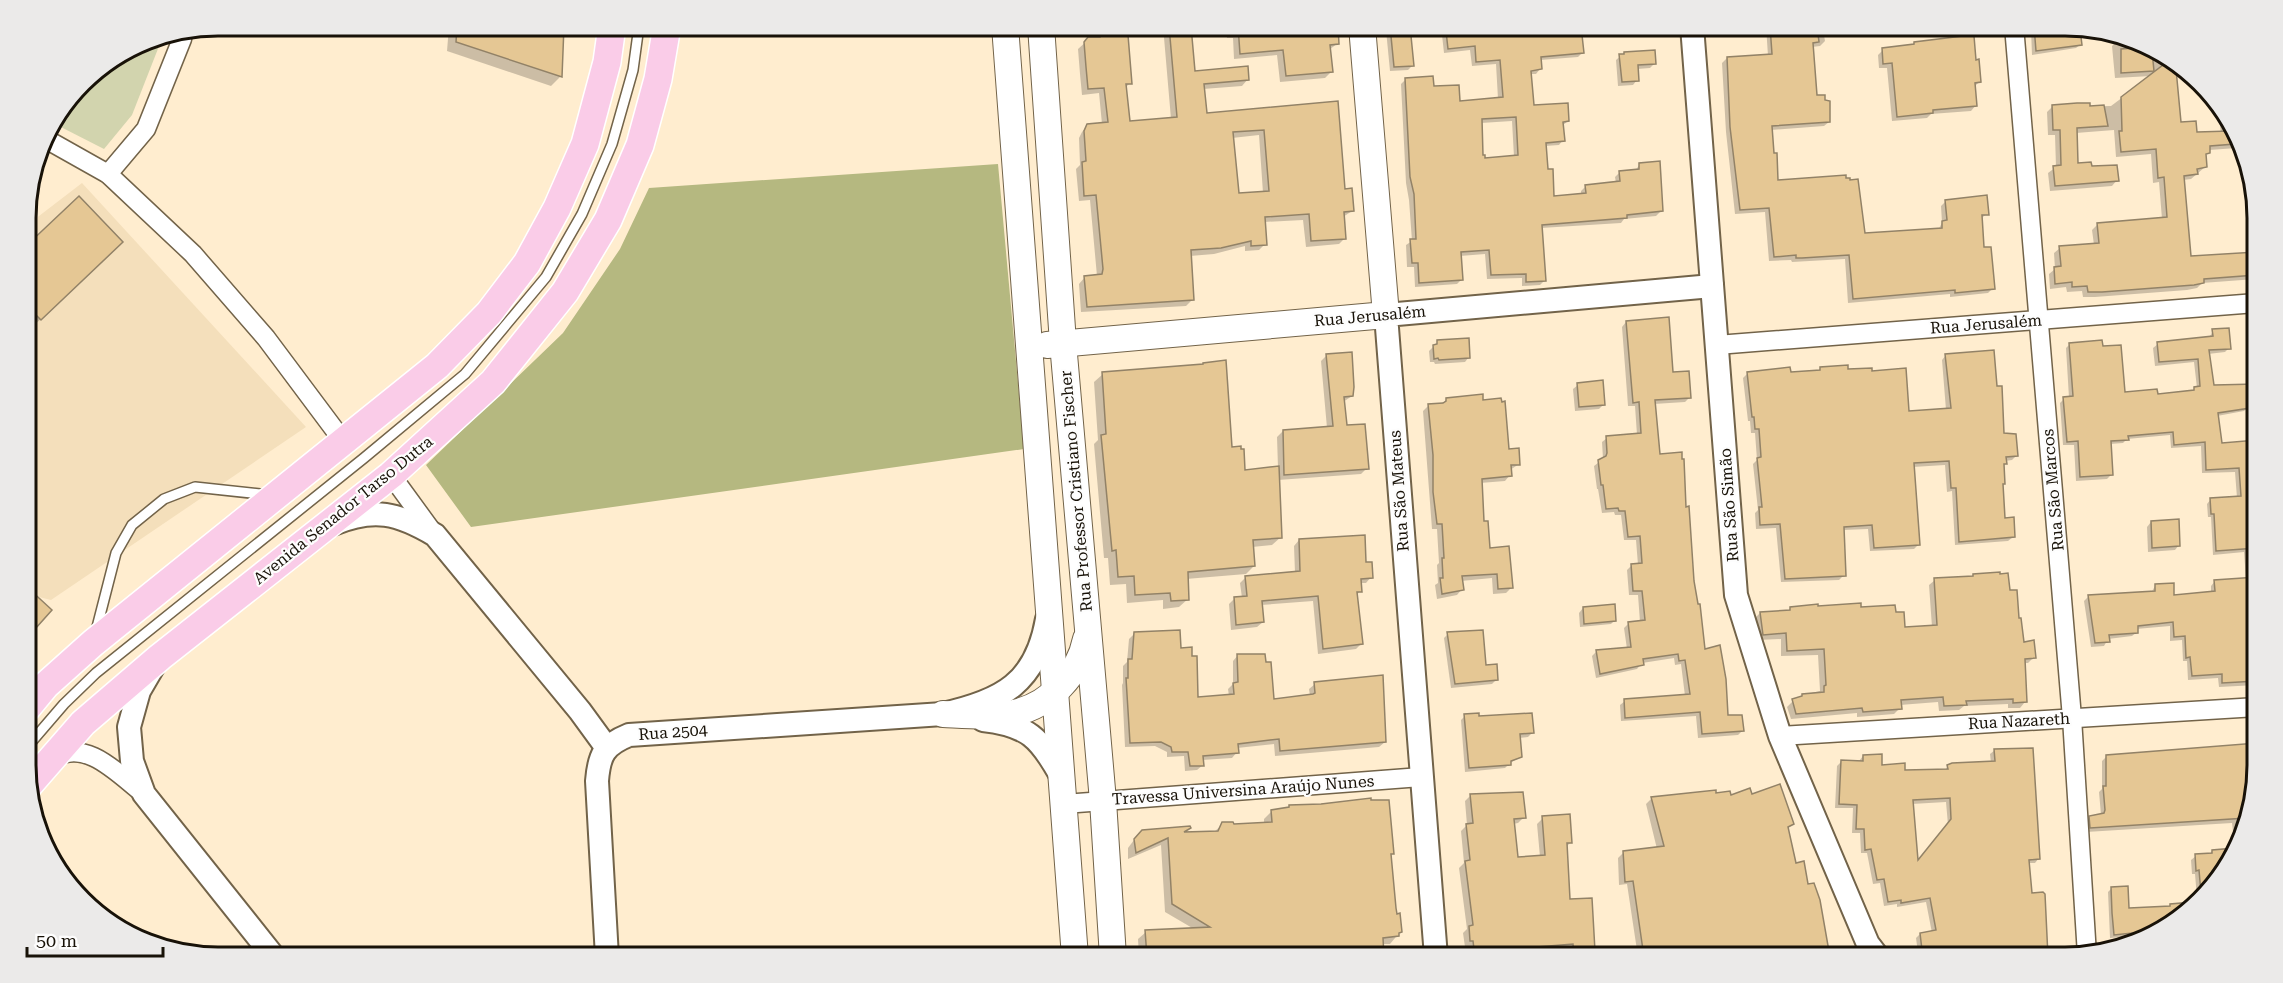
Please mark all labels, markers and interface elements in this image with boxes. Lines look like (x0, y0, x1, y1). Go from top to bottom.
street label: Rua Jerusalém (1313, 302, 1427, 330)
street label: Rua Jerusalém (1929, 311, 2043, 337)
street label: Rua Professor Cristiano Fischer (1056, 369, 1096, 612)
street label: Rua São Marcos (2038, 428, 2068, 552)
street label: Rua São Mateus (1385, 429, 1413, 552)
street label: Avenida Senador Tarso Dutra (250, 432, 437, 588)
street label: Rua São Simão (1716, 447, 1742, 562)
street label: Rua Nazareth (1967, 709, 2071, 733)
street label: Rua 2504 (638, 720, 708, 744)
street label: Travessa Universina Araújo Nunes (1111, 771, 1375, 809)
scale bar (27, 920, 164, 958)
text: 50 m (36, 930, 77, 951)

